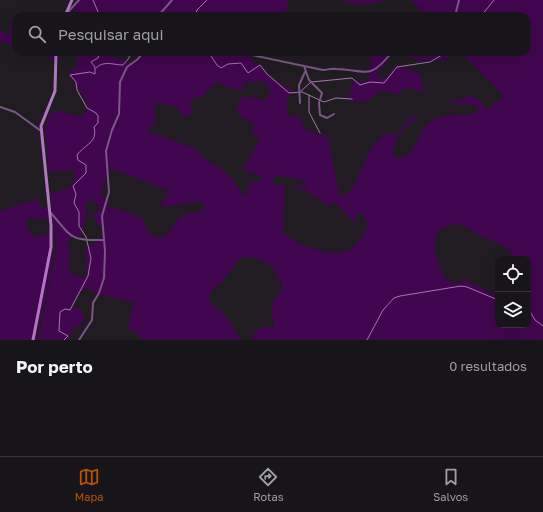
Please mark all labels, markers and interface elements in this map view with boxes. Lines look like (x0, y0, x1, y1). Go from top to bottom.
search box (12, 12, 531, 56)
icon: search (26, 23, 48, 45)
text: Pesquisar aqui (58, 25, 163, 43)
map controls (495, 256, 531, 328)
button: locate (495, 256, 531, 292)
button: layers (495, 292, 531, 328)
text: Por perto (16, 356, 93, 377)
text: 0 resultados (449, 358, 527, 374)
tab: Mapa (75, 466, 103, 503)
tab: Rotas (253, 466, 284, 503)
tab: Salvos (433, 466, 468, 503)

